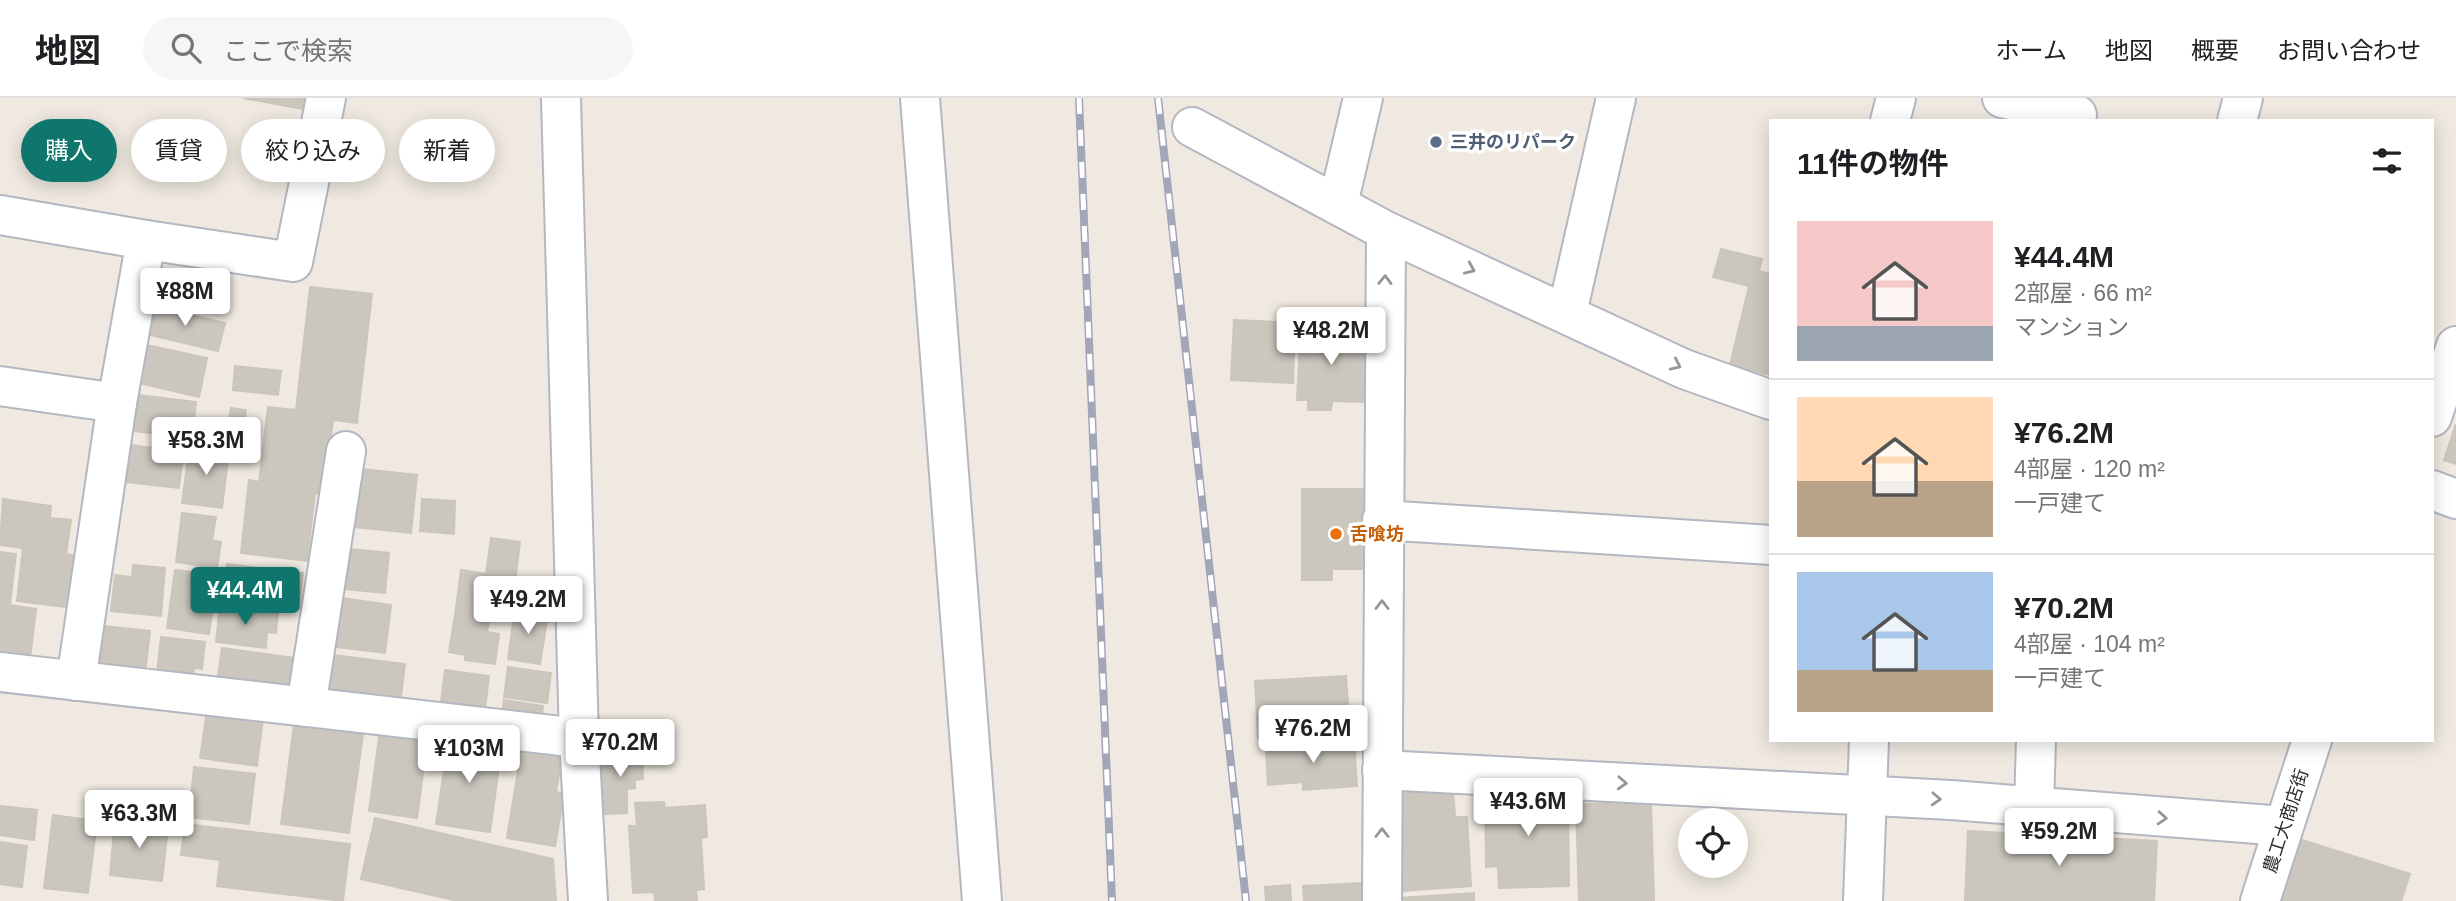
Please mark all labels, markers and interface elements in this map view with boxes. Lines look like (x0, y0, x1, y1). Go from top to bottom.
search box (143, 17, 633, 80)
icon: search (167, 29, 205, 67)
text: 地図 (35, 32, 101, 69)
text: ここで検索 (223, 36, 353, 66)
text: ホーム (1996, 37, 2067, 64)
text: 地図 (2105, 37, 2153, 64)
text: 概要 (2191, 37, 2239, 64)
text: お問い合わせ (2277, 37, 2421, 64)
chip: 購入 (21, 119, 117, 182)
chip: 賃貸 (131, 119, 227, 182)
chip: 絞り込み (241, 119, 385, 182)
chip: 新着 (399, 119, 495, 182)
place label: 三井のリパーク (1450, 132, 1576, 152)
marker: 三井のリパーク (1428, 134, 1444, 150)
icon: filters (2368, 142, 2406, 180)
text: 11件の物件 (1797, 147, 1949, 180)
text: ¥44.4M (2014, 240, 2114, 273)
icon: home (1853, 249, 1937, 333)
one-way arrow (1463, 261, 1475, 275)
pin: ¥88M (144, 268, 226, 328)
one-way arrow (1377, 274, 1393, 285)
text: ¥88M (156, 278, 214, 304)
text: 2部屋 · 66 m² (2014, 280, 2152, 306)
pin: ¥48.2M (1274, 308, 1388, 367)
text: マンション (2014, 314, 2129, 340)
text: ¥48.2M (1293, 317, 1369, 343)
one-way arrow (1669, 357, 1682, 371)
text: ¥76.2M (2014, 416, 2114, 449)
pin: ¥58.3M (149, 418, 263, 477)
icon: home (1853, 425, 1937, 509)
text: ¥58.3M (168, 427, 244, 453)
text: 4部屋 · 120 m² (2014, 456, 2165, 482)
text: 一戸建て (2014, 490, 2106, 516)
place label: 舌喰坊 (1350, 524, 1404, 544)
marker: 舌喰坊 (1328, 526, 1344, 542)
pin: ¥44.4M (188, 568, 302, 627)
pin: ¥49.2M (471, 576, 585, 636)
text: ¥44.4M (207, 577, 283, 603)
text: ¥49.2M (490, 586, 566, 612)
text: ¥70.2M (2014, 591, 2114, 624)
one-way arrow (1374, 600, 1390, 610)
icon: home (1853, 600, 1937, 684)
text: 4部屋 · 104 m² (2014, 631, 2165, 657)
text: 一戸建て (2014, 665, 2106, 691)
pin: ¥76.2M (1256, 706, 1370, 765)
text: ¥76.2M (1275, 715, 1351, 741)
pin: ¥70.2M (563, 720, 677, 779)
pin: ¥103M (420, 726, 518, 785)
text: ¥70.2M (582, 729, 658, 755)
text: ¥103M (434, 735, 504, 761)
street label: 農工大商店街 (2260, 767, 2312, 875)
one-way arrow (1616, 775, 1627, 790)
pin: ¥43.6M (1471, 778, 1585, 838)
text: ¥43.6M (1490, 788, 1566, 814)
pin: ¥63.3M (82, 790, 196, 850)
one-way arrow (1930, 792, 1941, 807)
text: ¥63.3M (101, 800, 177, 826)
map controls (1678, 808, 1748, 878)
button: locate (1678, 808, 1748, 878)
pin: ¥59.2M (2002, 808, 2116, 868)
one-way arrow (2157, 810, 2168, 825)
text: ¥59.2M (2021, 818, 2097, 844)
one-way arrow (1374, 827, 1390, 838)

